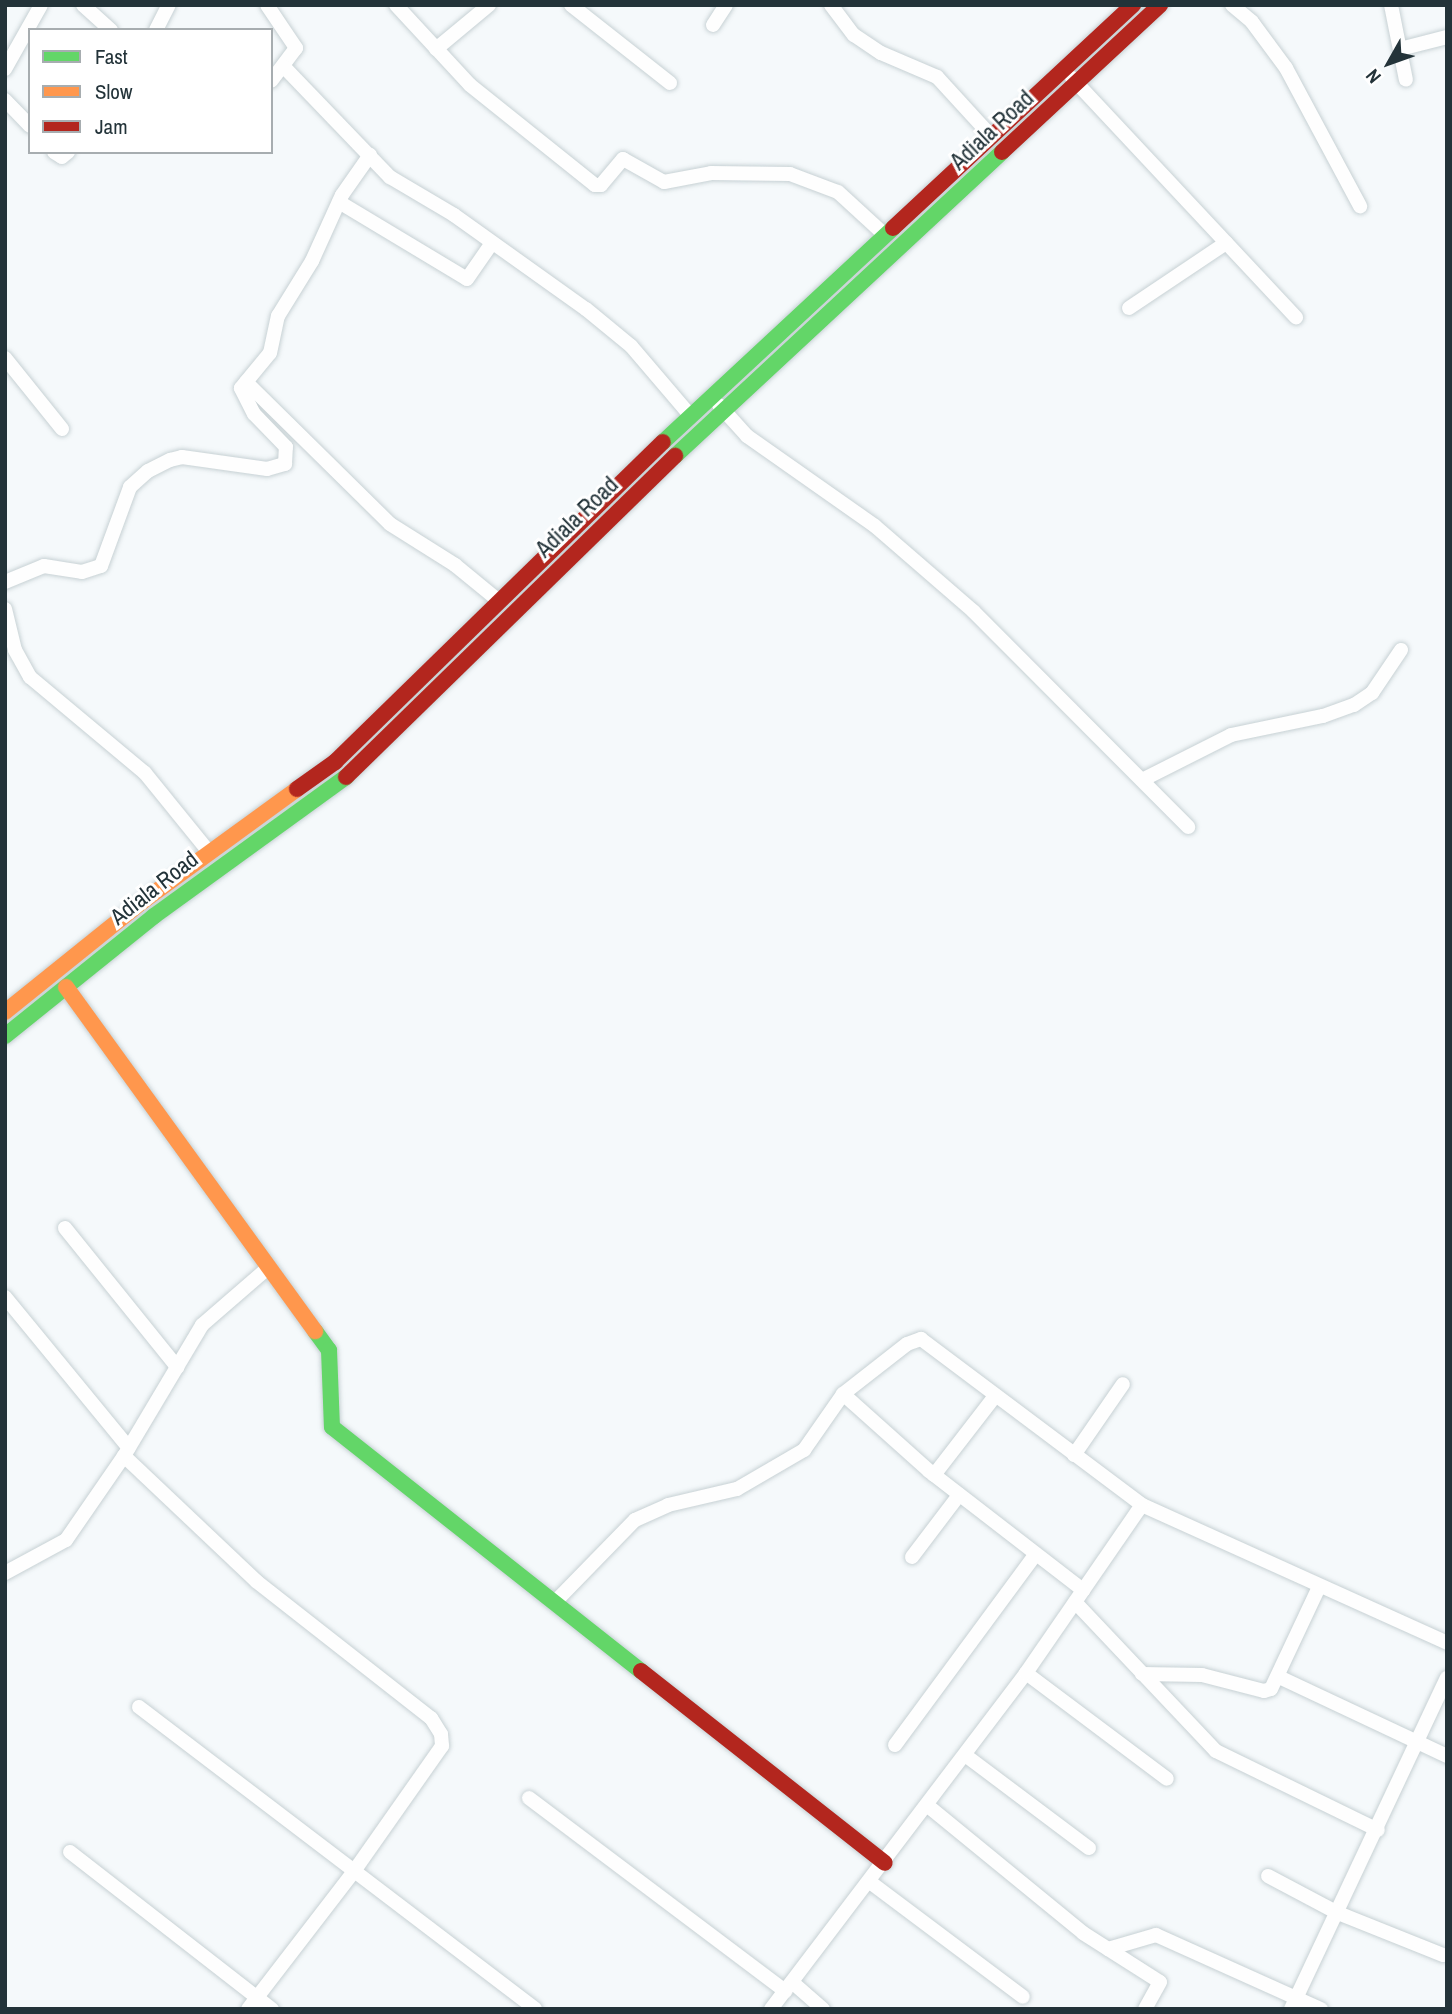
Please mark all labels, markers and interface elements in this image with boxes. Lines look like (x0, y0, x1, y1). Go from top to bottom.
legend (28, 28, 273, 154)
north arrow (1354, 28, 1424, 98)
text: Fast (95, 42, 128, 71)
text: N (1359, 64, 1386, 89)
text: Slow (95, 77, 132, 106)
street label: Adiala Road (945, 85, 1039, 175)
text: Jam (95, 112, 128, 141)
street label: Adiala Road (530, 471, 624, 563)
street label: Adiala Road (105, 845, 203, 931)

